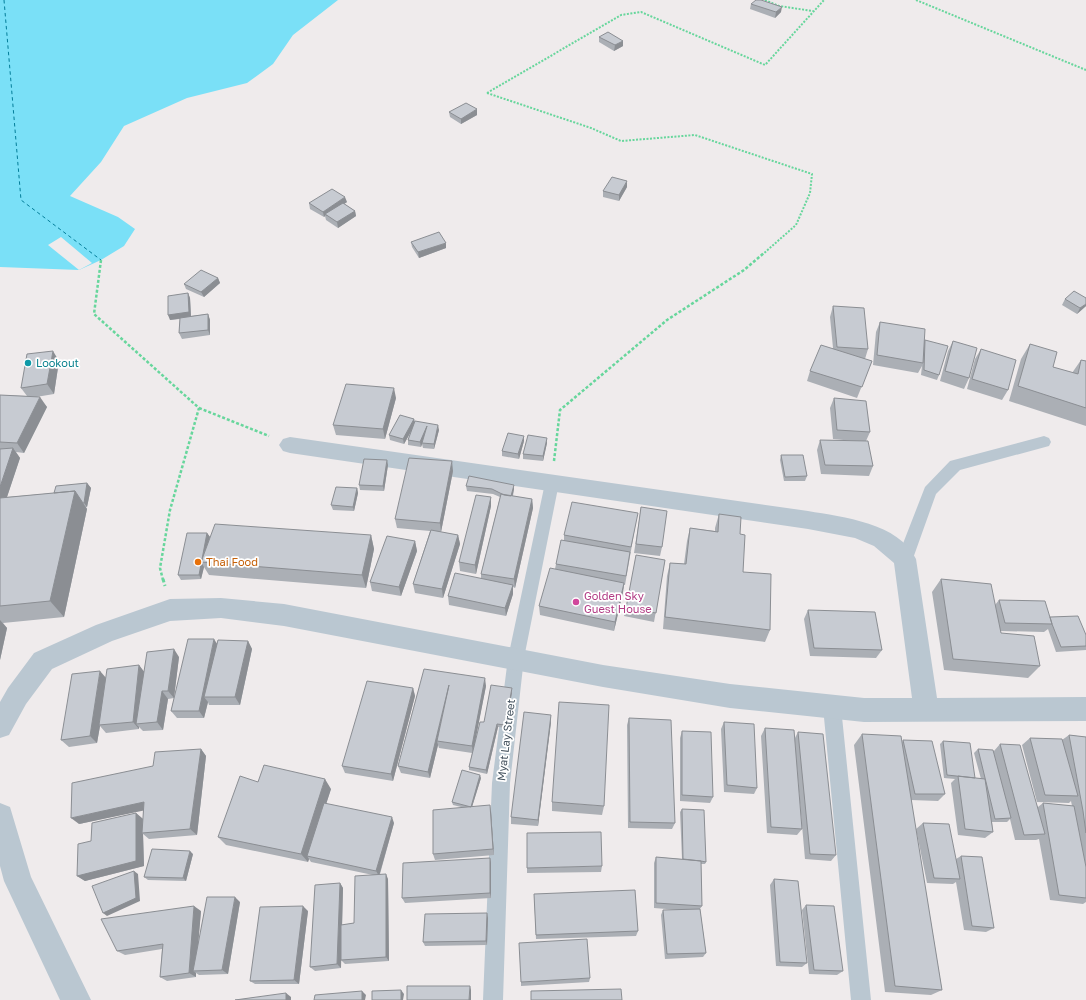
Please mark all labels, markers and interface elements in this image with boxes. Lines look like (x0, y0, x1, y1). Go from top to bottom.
place label: Lookout (36, 356, 79, 369)
marker: Lookout (23, 358, 33, 368)
place label: Thai Food (206, 555, 258, 568)
marker: Thai Food (193, 557, 203, 567)
place label: Golden Sky Guest House (584, 589, 652, 615)
marker: Golden Sky Guest House (571, 597, 581, 607)
street label: Myat Lay Street (494, 698, 517, 782)

